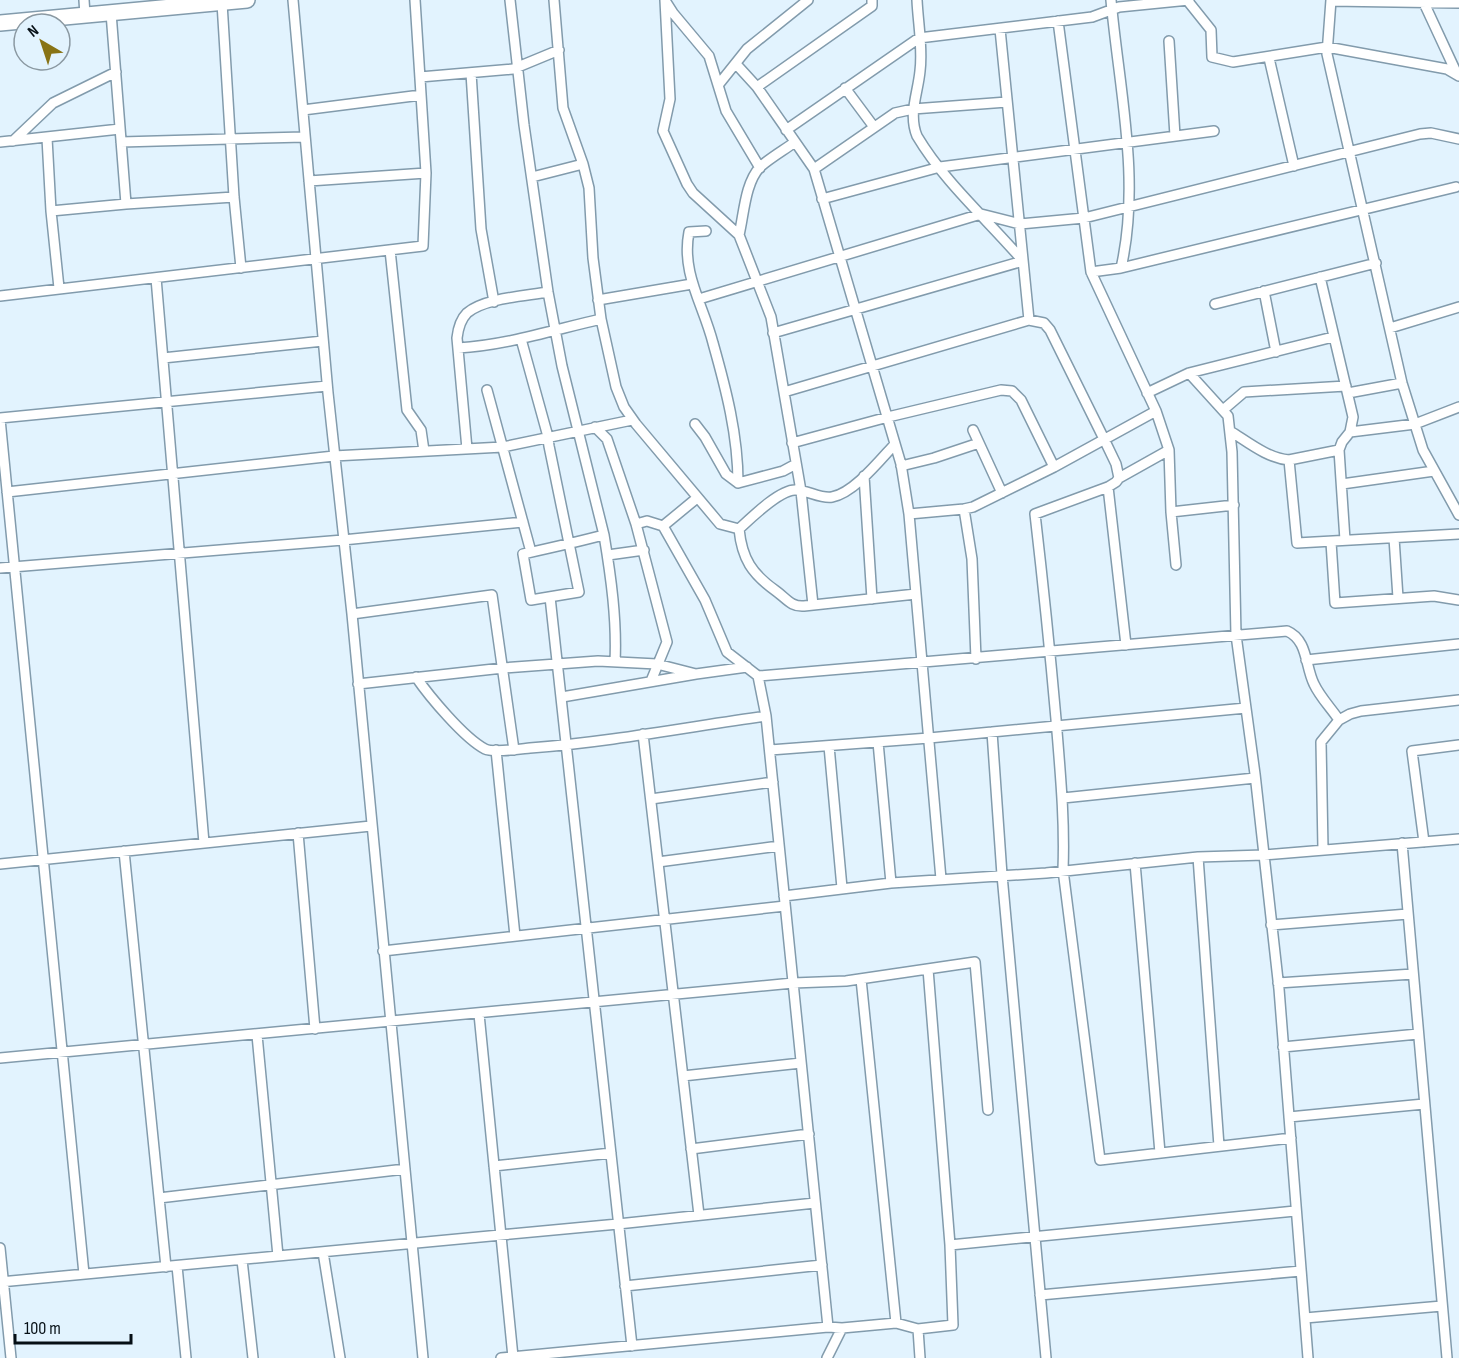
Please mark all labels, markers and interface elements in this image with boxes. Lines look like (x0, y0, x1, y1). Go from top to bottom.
north arrow (12, 12, 72, 72)
text: N (24, 21, 43, 42)
scale bar (15, 1307, 130, 1345)
text: 100 m (24, 1318, 61, 1339)

